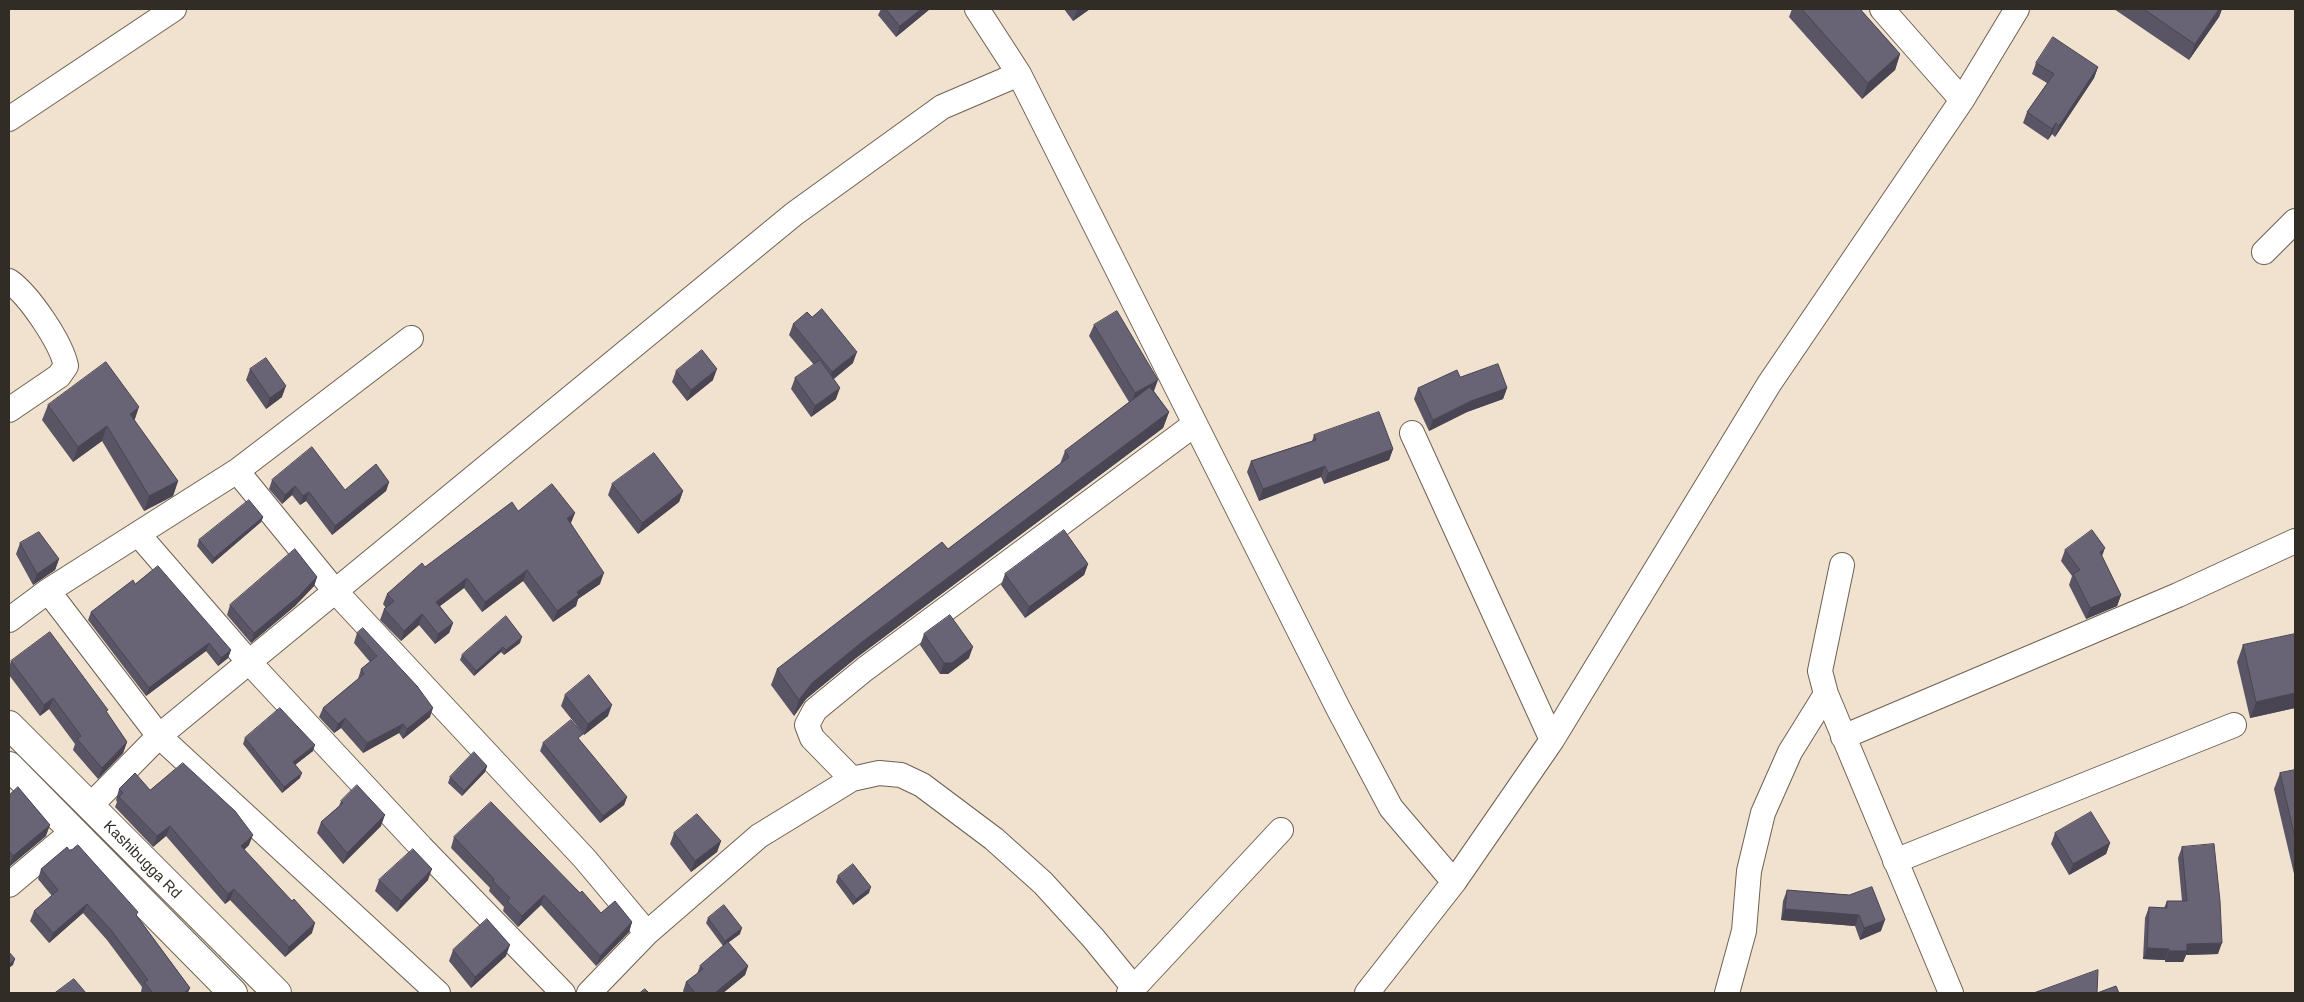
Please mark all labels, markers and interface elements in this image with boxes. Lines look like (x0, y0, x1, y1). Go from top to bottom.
street label: Kashibugga Rd (99, 817, 185, 903)

